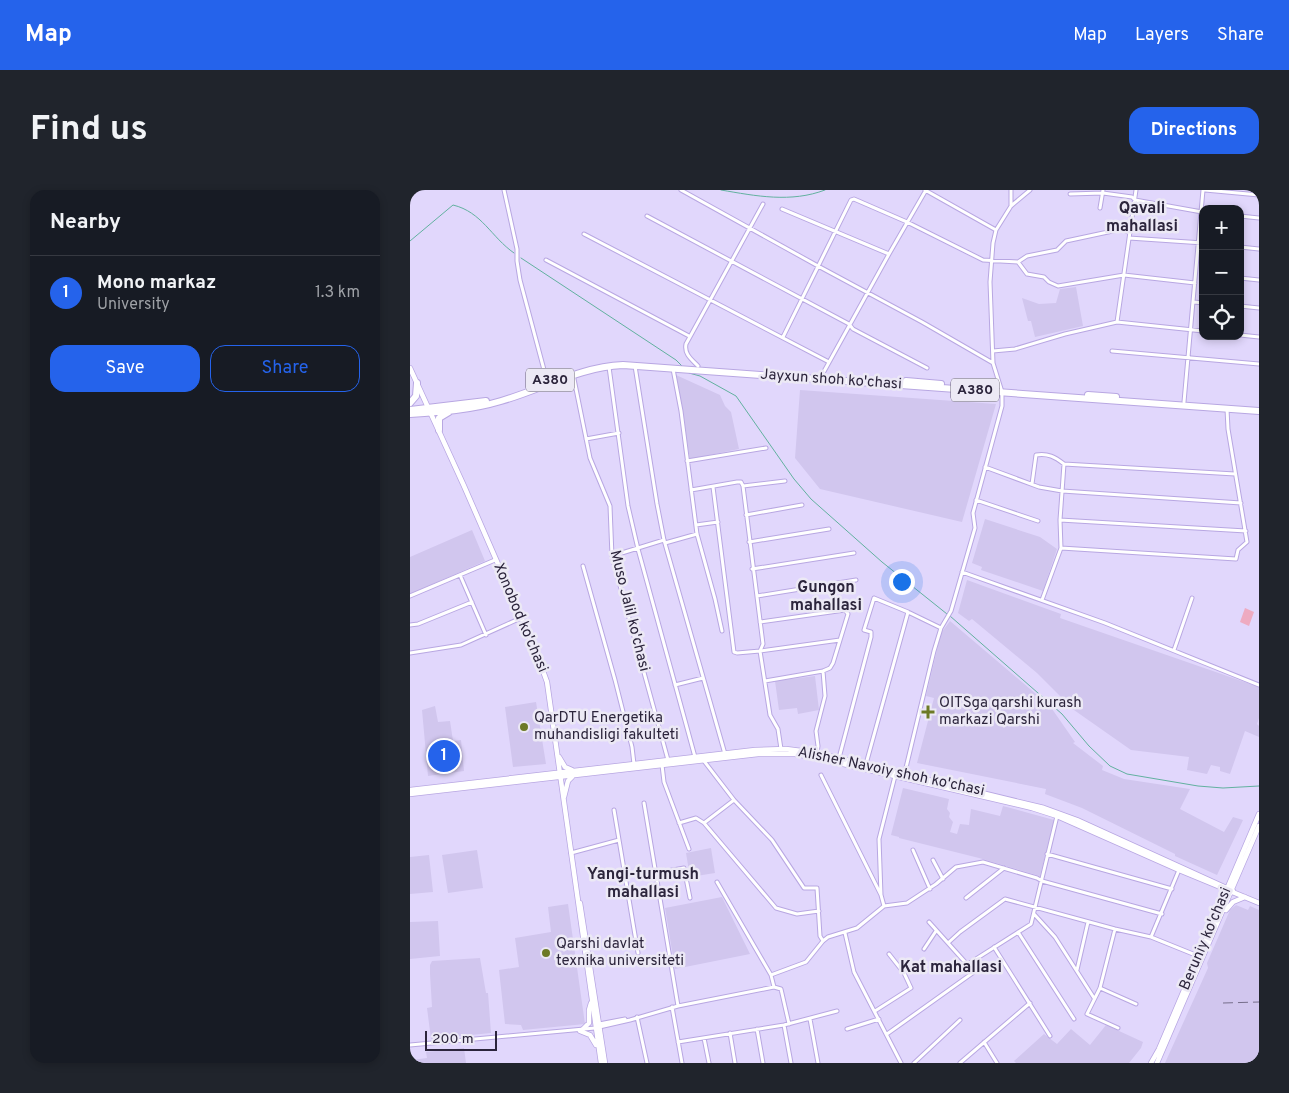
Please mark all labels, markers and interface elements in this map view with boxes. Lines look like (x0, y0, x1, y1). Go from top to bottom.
text: Map (25, 20, 72, 50)
text: Map (1073, 24, 1107, 47)
text: Layers (1135, 24, 1189, 47)
text: Share (1217, 24, 1264, 47)
button: Directions (1129, 107, 1259, 154)
text: Find us (30, 108, 148, 152)
district label: Qavali mahallasi (1106, 199, 1178, 237)
map controls (1199, 205, 1244, 340)
button: + (1199, 205, 1244, 250)
text: Nearby (50, 209, 121, 236)
button: − (1199, 250, 1244, 295)
text: Mono markaz (97, 271, 216, 295)
text: 1 (63, 283, 69, 303)
text: 1.3 km (315, 283, 360, 303)
text: University (97, 295, 170, 315)
button: locate (1199, 295, 1244, 340)
button: Save (50, 345, 200, 392)
button: Share (210, 345, 360, 392)
street label: Jayxun shoh ko'chasi (760, 366, 902, 394)
road number: A380 (526, 368, 574, 392)
road number: A380 (951, 378, 999, 402)
street label: Muso Jalil ko'chasi (605, 548, 653, 674)
street label: Xonobod ko'chasi (488, 560, 552, 676)
your location (889, 569, 915, 595)
district label: Gungon mahallasi (790, 578, 862, 616)
place label: OITSga qarshi kurash markazi Qarshi (939, 694, 1082, 730)
marker: OITSga qarshi kurash markazi Qarshi (921, 705, 935, 719)
place label: QarDTU Energetika muhandisligi fakulteti (534, 709, 679, 745)
marker: QarDTU Energetika muhandisligi fakulteti (518, 721, 530, 733)
pin: 1 (428, 737, 460, 775)
street label: Alisher Navoiy shoh ko'chasi (796, 743, 986, 801)
district label: Yangi-turmush mahallasi (587, 865, 699, 903)
street label: Beruniy ko'chasi (1176, 885, 1236, 993)
place label: Qarshi davlat texnika universiteti (556, 935, 684, 971)
marker: Qarshi davlat texnika universiteti (540, 947, 552, 959)
district label: Kat mahallasi (900, 958, 1002, 978)
scale bar (425, 1028, 498, 1051)
text: 200 m (432, 1031, 474, 1048)

